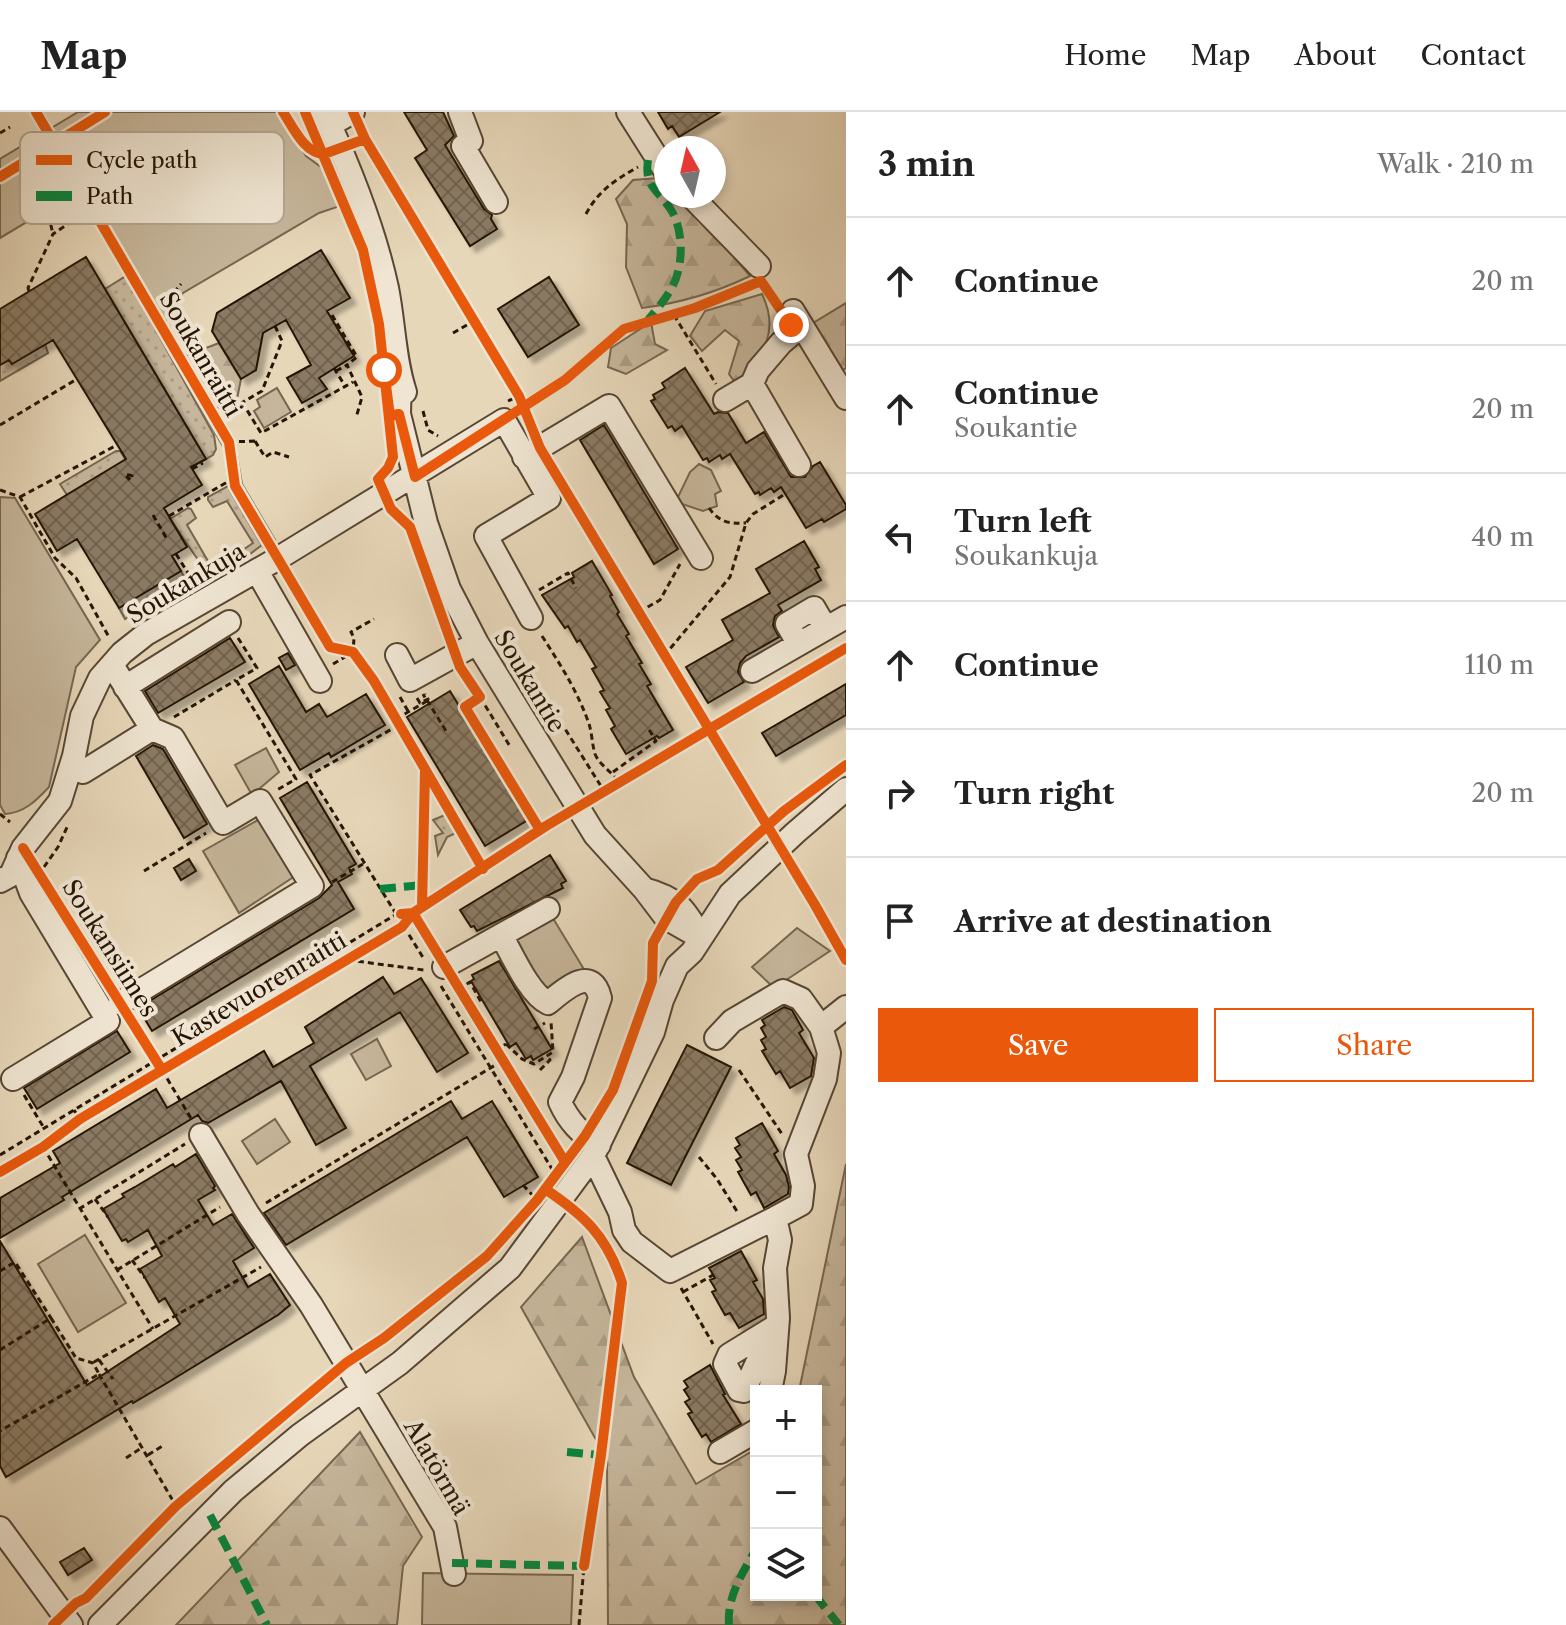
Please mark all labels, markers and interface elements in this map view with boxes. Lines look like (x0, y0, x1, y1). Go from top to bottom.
text: Map (40, 32, 128, 79)
text: Home (1064, 38, 1146, 72)
text: Map (1190, 38, 1250, 72)
text: About (1294, 38, 1376, 72)
text: Contact (1420, 38, 1526, 72)
legend (20, 132, 284, 224)
north arrow (654, 136, 726, 208)
text: 3 min (878, 143, 975, 185)
text: Cycle path (86, 147, 198, 174)
text: Walk · 210 m (1377, 148, 1534, 180)
text: Path (86, 183, 134, 210)
icon: ahead (878, 259, 922, 303)
text: Continue (954, 263, 1099, 300)
text: 20 m (1471, 265, 1534, 297)
street label: Soukanraitti (154, 286, 248, 422)
route end (773, 307, 809, 343)
route start (366, 352, 402, 388)
text: Continue (954, 375, 1099, 412)
icon: ahead (878, 387, 922, 431)
text: 20 m (1471, 393, 1534, 425)
text: Soukantie (954, 412, 1078, 444)
text: Turn left (954, 503, 1091, 540)
icon: left (878, 515, 922, 559)
text: 40 m (1471, 521, 1534, 553)
street label: Soukankuja (121, 536, 251, 630)
text: Soukankuja (954, 540, 1098, 572)
street label: Soukantie (488, 625, 572, 737)
icon: ahead (878, 643, 922, 687)
text: Continue (954, 647, 1099, 684)
text: 110 m (1465, 649, 1534, 681)
icon: right (878, 771, 922, 815)
text: Turn right (954, 775, 1114, 812)
text: 20 m (1471, 777, 1534, 809)
street label: Soukansiimes (56, 874, 164, 1022)
icon: arrive (878, 899, 922, 943)
text: Arrive at destination (954, 903, 1272, 940)
street label: Kastevuorenraitti (167, 926, 351, 1052)
button: Save (878, 1008, 1198, 1082)
button: Share (1214, 1008, 1534, 1082)
map controls (750, 1385, 822, 1601)
button: + (750, 1385, 822, 1457)
street label: Alatörmä (397, 1413, 476, 1520)
button: − (750, 1457, 822, 1529)
button: layers (750, 1529, 822, 1601)

